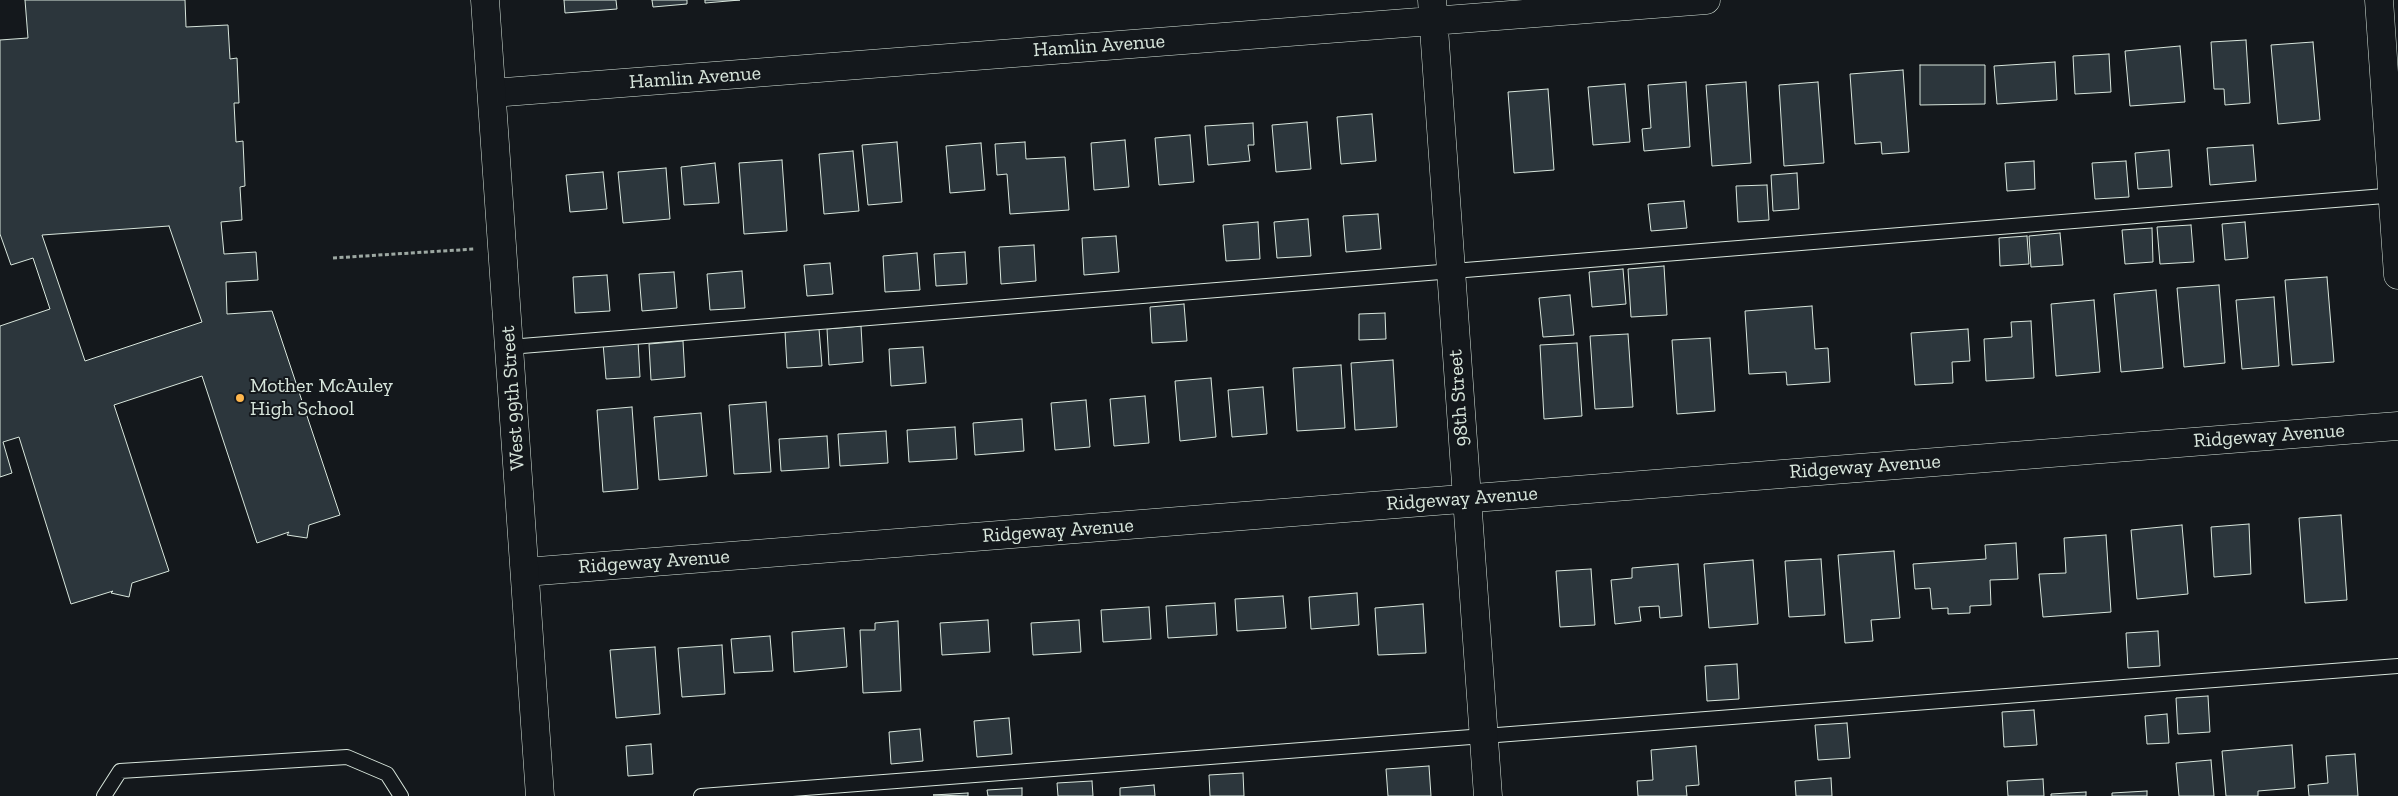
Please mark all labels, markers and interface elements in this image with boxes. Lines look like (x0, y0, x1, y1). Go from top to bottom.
street label: Hamlin Avenue (1032, 29, 1166, 63)
street label: Hamlin Avenue (628, 61, 762, 95)
street label: West 99th Street (496, 325, 530, 471)
street label: 98th Street (1444, 349, 1474, 447)
place label: Mother McAuley High School (250, 374, 393, 421)
marker: Mother McAuley High School (234, 392, 246, 404)
street label: Ridgeway Avenue (2192, 419, 2346, 453)
street label: Ridgeway Avenue (1788, 450, 1942, 484)
street label: Ridgeway Avenue (1385, 482, 1539, 516)
street label: Ridgeway Avenue (981, 514, 1135, 548)
street label: Ridgeway Avenue (577, 545, 731, 579)

